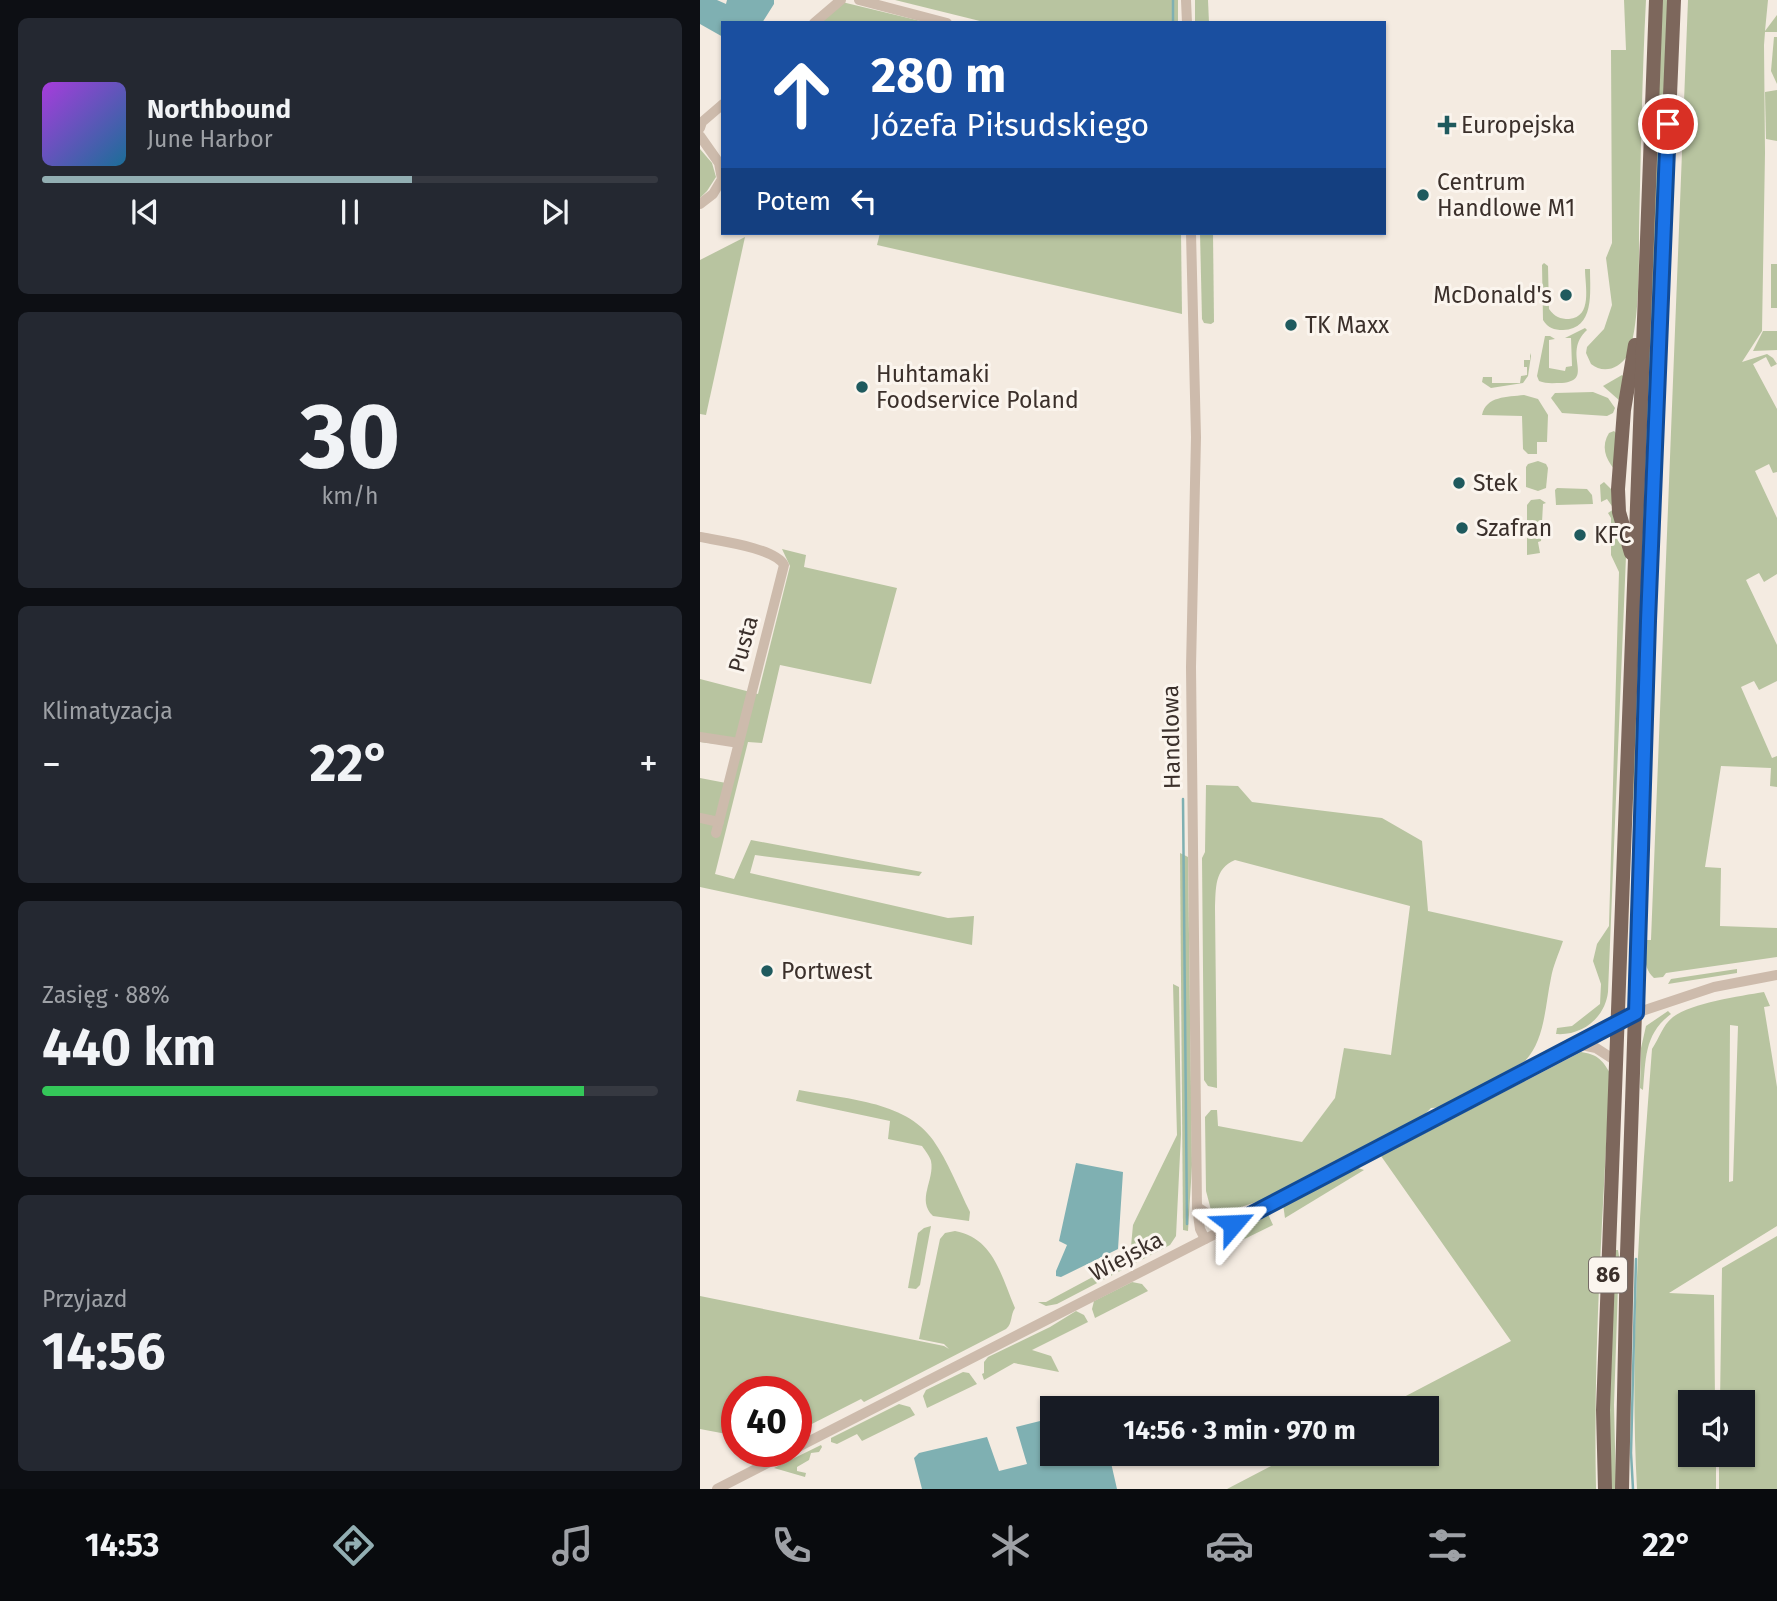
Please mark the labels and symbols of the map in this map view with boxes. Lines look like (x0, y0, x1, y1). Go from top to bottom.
pin (1638, 94, 1698, 154)
place label: Europejska (1461, 111, 1575, 139)
marker: Europejska (1439, 117, 1455, 133)
place label: Centrum Handlowe M1 (1437, 168, 1575, 222)
marker: Centrum Handlowe M1 (1415, 187, 1431, 203)
place label: McDonald's (1433, 281, 1552, 309)
marker: McDonald's (1558, 287, 1574, 303)
place label: TK Maxx (1305, 311, 1390, 339)
marker: TK Maxx (1283, 317, 1299, 333)
place label: Huhtamaki Foodservice Poland (876, 360, 1079, 414)
marker: Huhtamaki Foodservice Poland (854, 379, 870, 395)
place label: Stek (1473, 469, 1518, 497)
marker: Stek (1451, 475, 1467, 491)
place label: Szafran (1476, 514, 1552, 542)
marker: Szafran (1454, 520, 1470, 536)
place label: KFC (1594, 521, 1631, 549)
marker: KFC (1572, 527, 1588, 543)
street label: Pusta (722, 613, 764, 675)
street label: Handlowa (1156, 685, 1186, 789)
place label: Portwest (781, 957, 873, 985)
marker: Portwest (759, 963, 775, 979)
position arrow (1196, 1187, 1270, 1261)
street label: Wiejska (1084, 1225, 1168, 1287)
road number: 86 (1589, 1258, 1627, 1292)
speed limit sign: 40 (721, 1376, 812, 1467)

